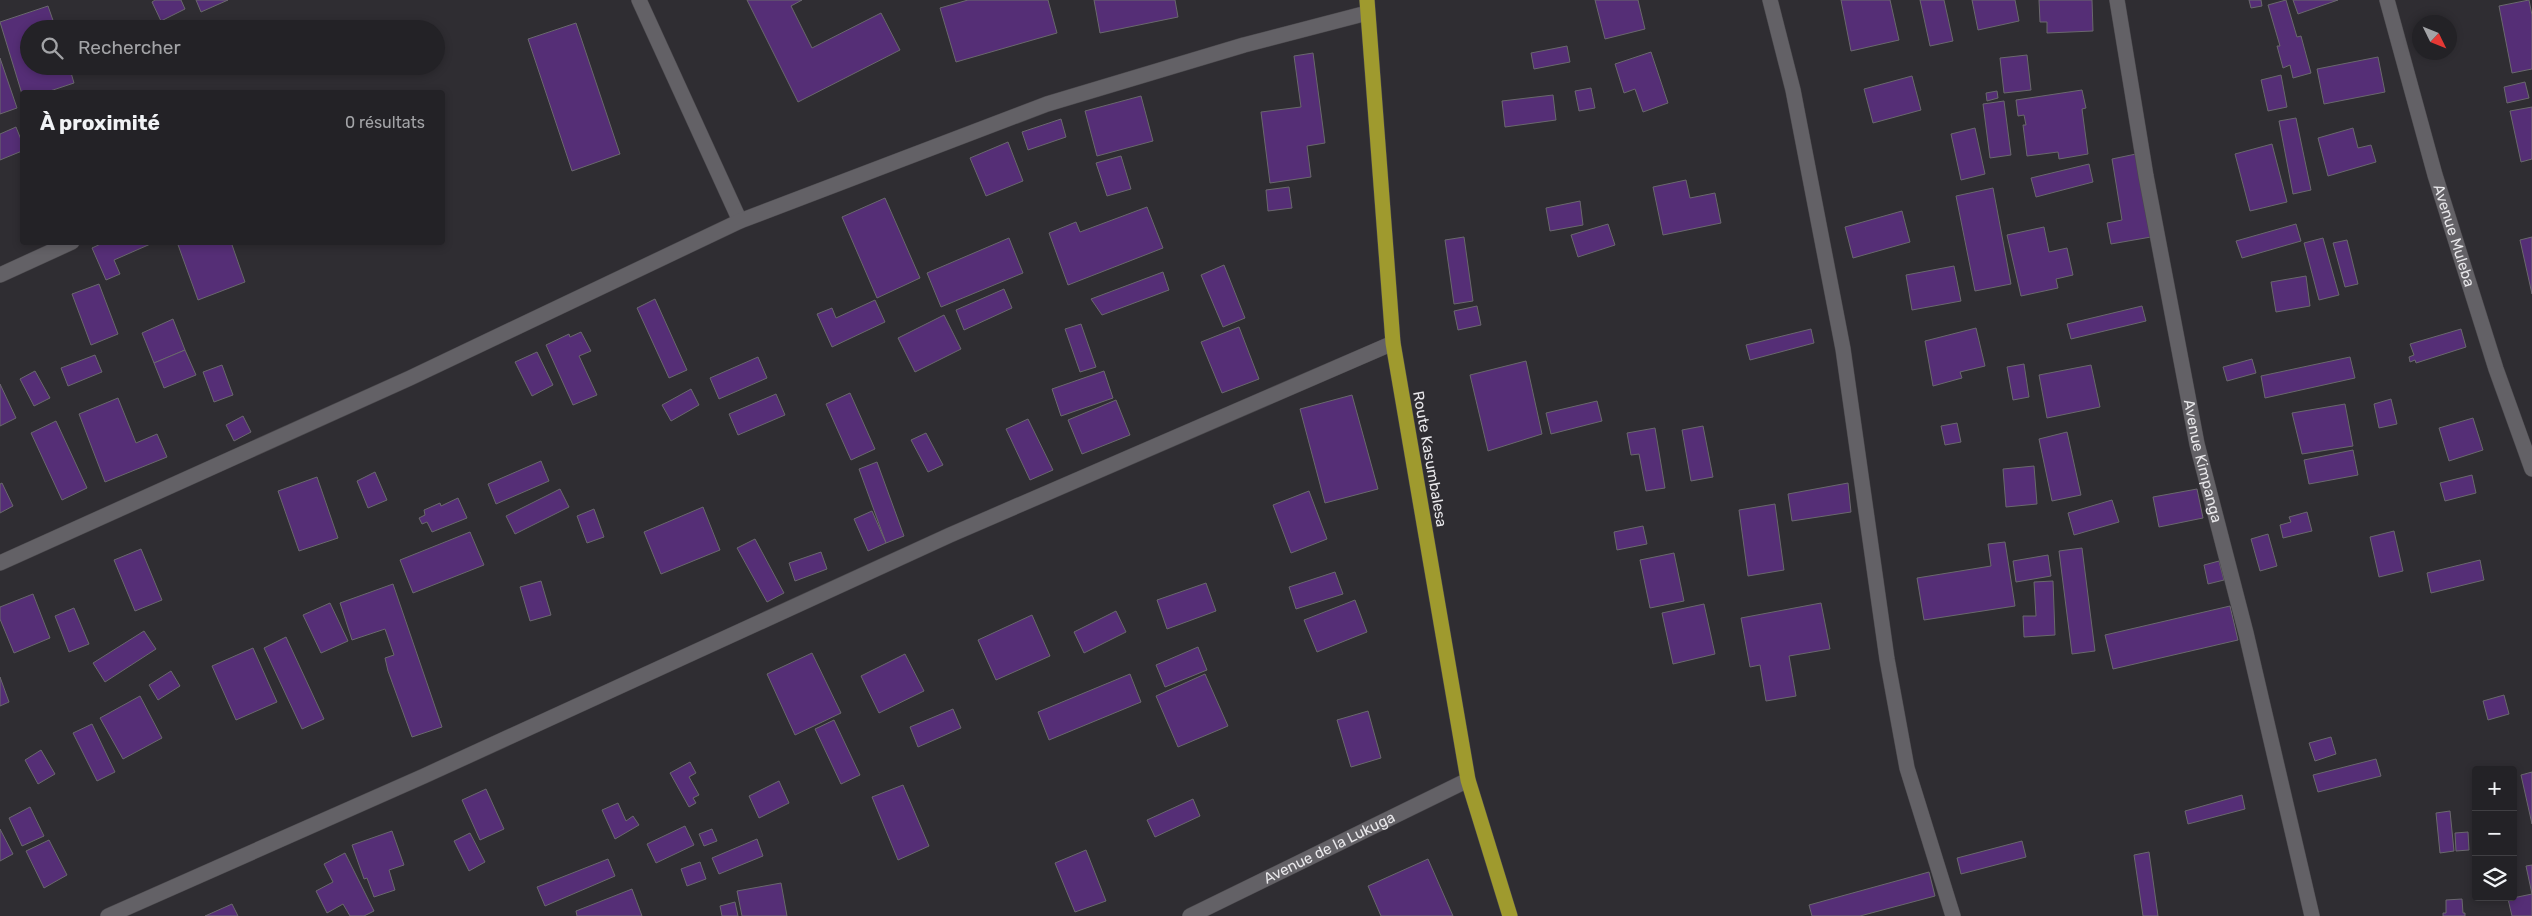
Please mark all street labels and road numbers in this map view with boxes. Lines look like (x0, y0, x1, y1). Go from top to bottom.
street label: Avenue Muleba (2430, 182, 2479, 289)
street label: Route Kasumbalesa (1409, 390, 1451, 528)
street label: Avenue Kimpanga (2180, 398, 2226, 524)
street label: Avenue de la Lukuga (1261, 808, 1398, 888)

